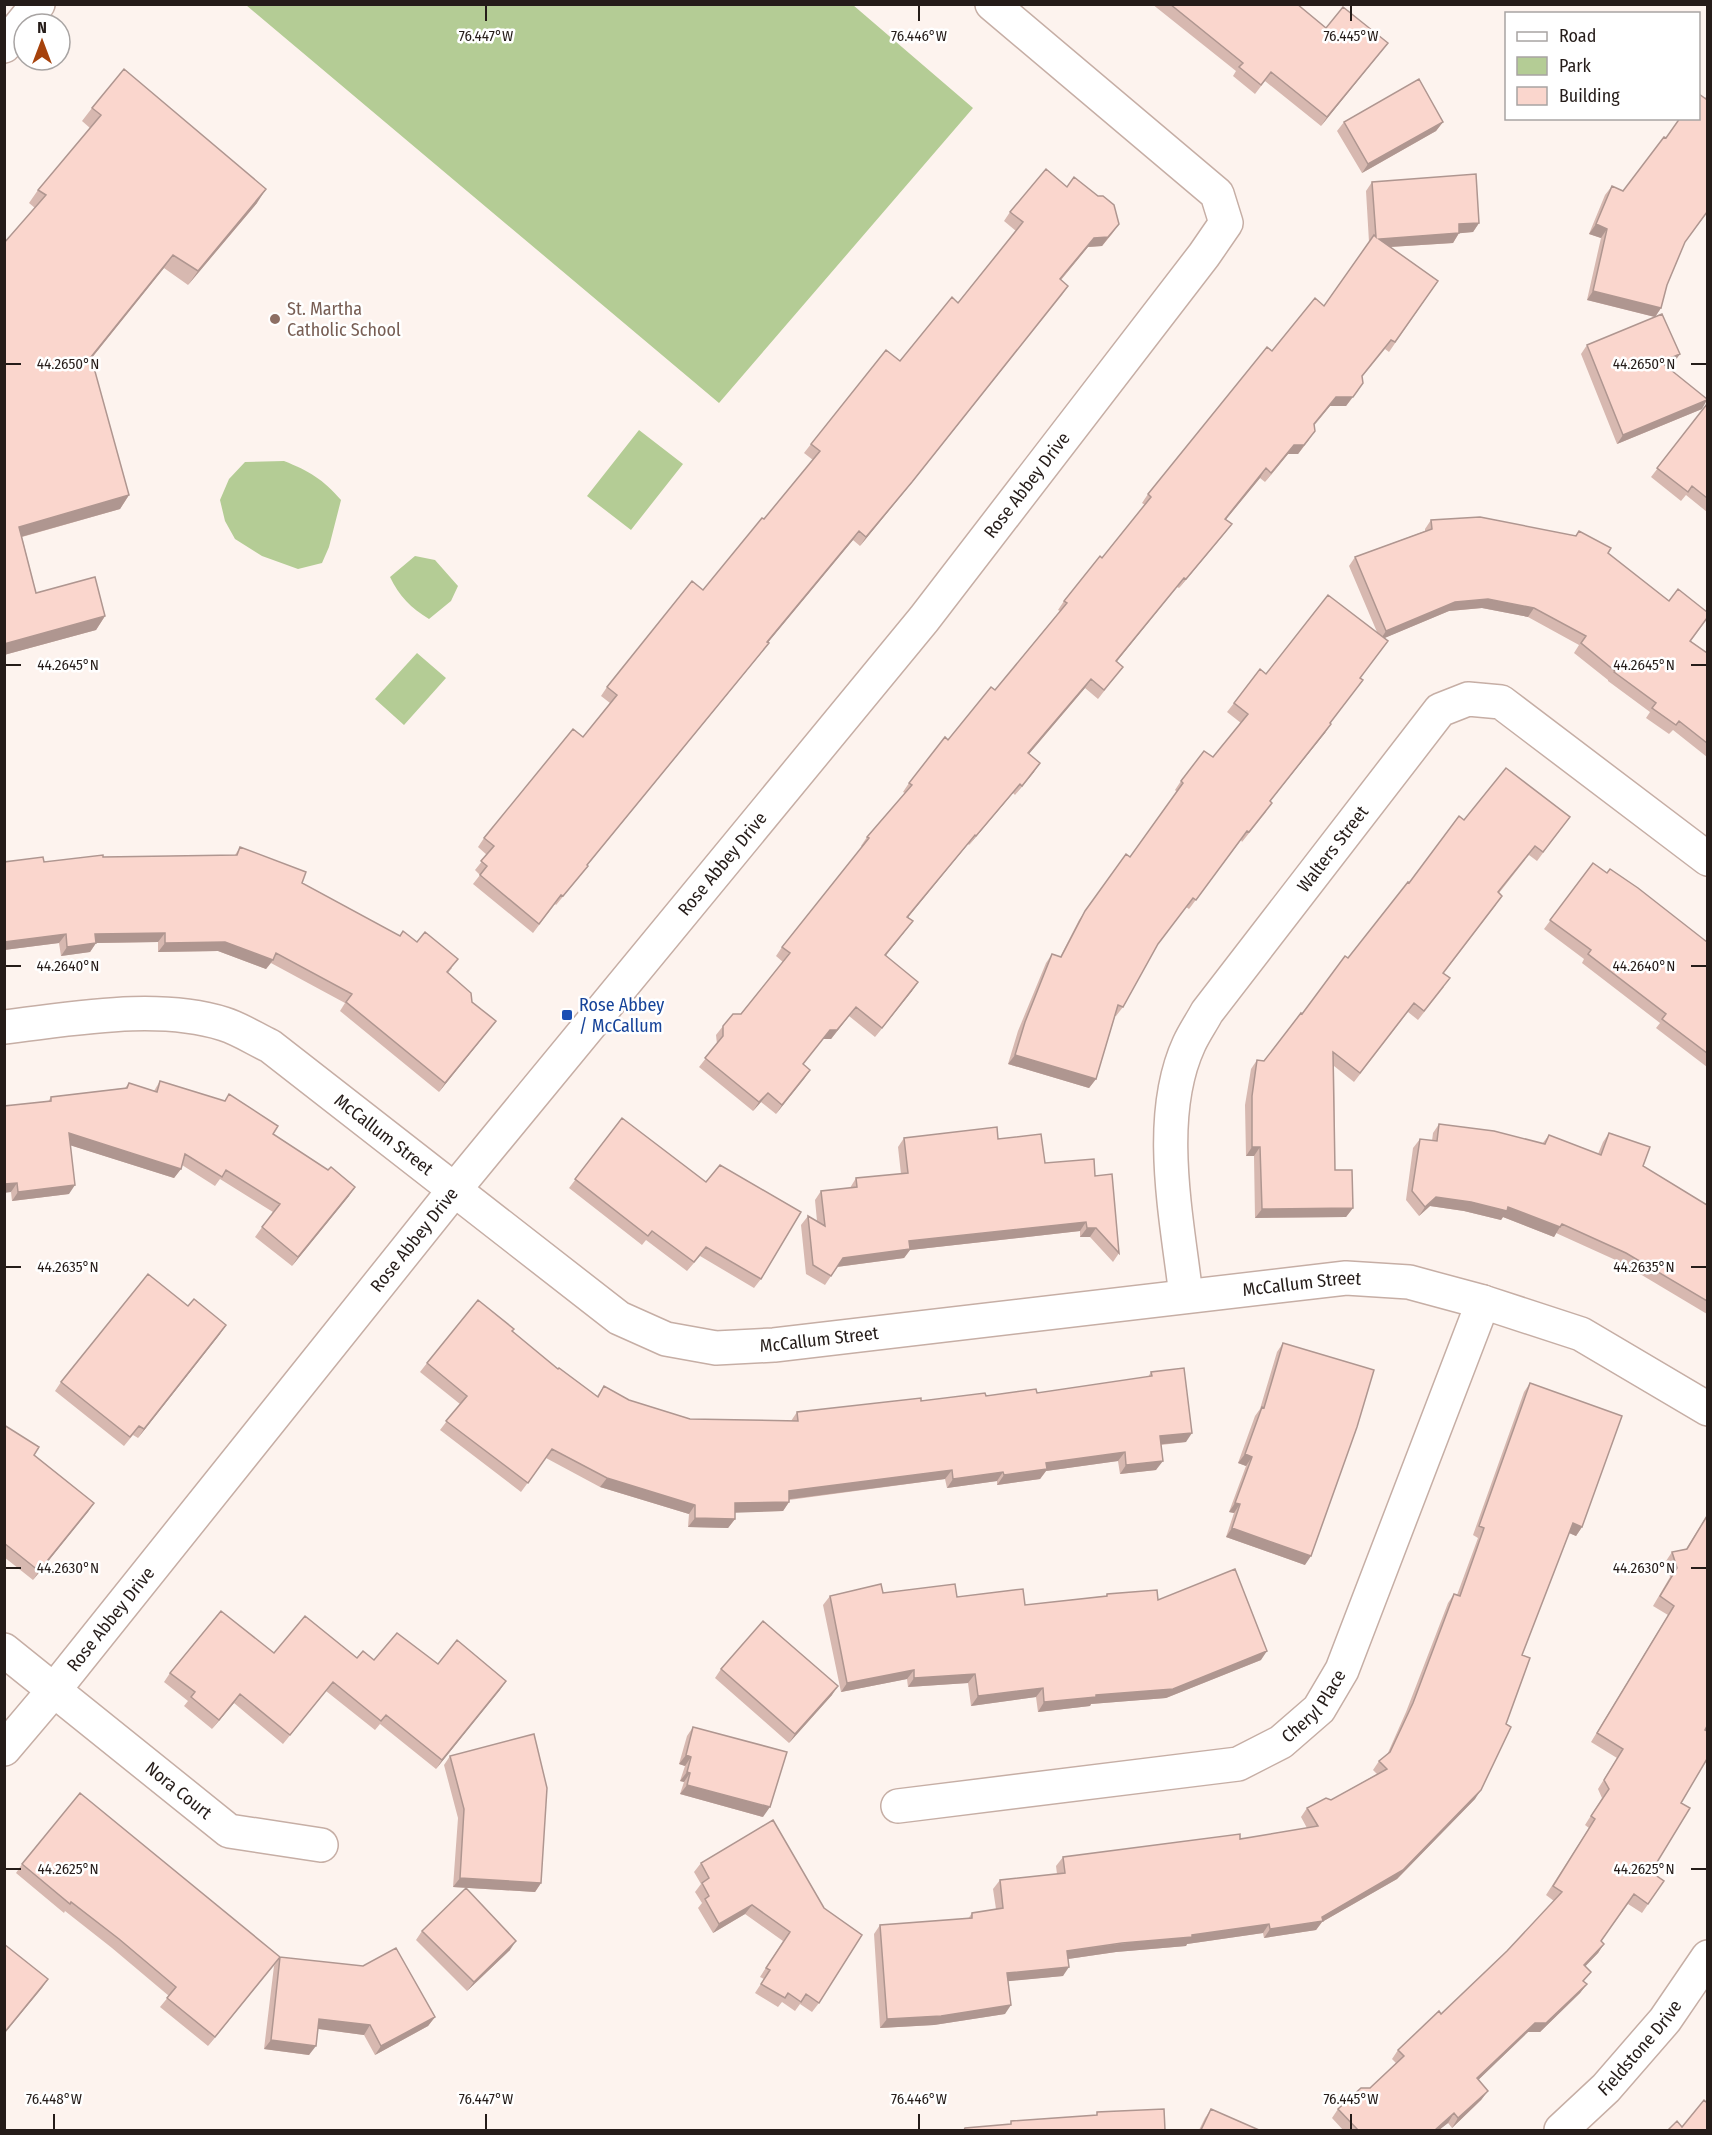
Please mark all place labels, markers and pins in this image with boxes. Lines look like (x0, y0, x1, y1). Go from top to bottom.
place label: St. Martha Catholic School (287, 298, 401, 341)
marker: St. Martha Catholic School (268, 312, 282, 326)
place label: Rose Abbey / McCallum (579, 994, 664, 1037)
marker: Rose Abbey / McCallum (560, 1008, 574, 1022)

